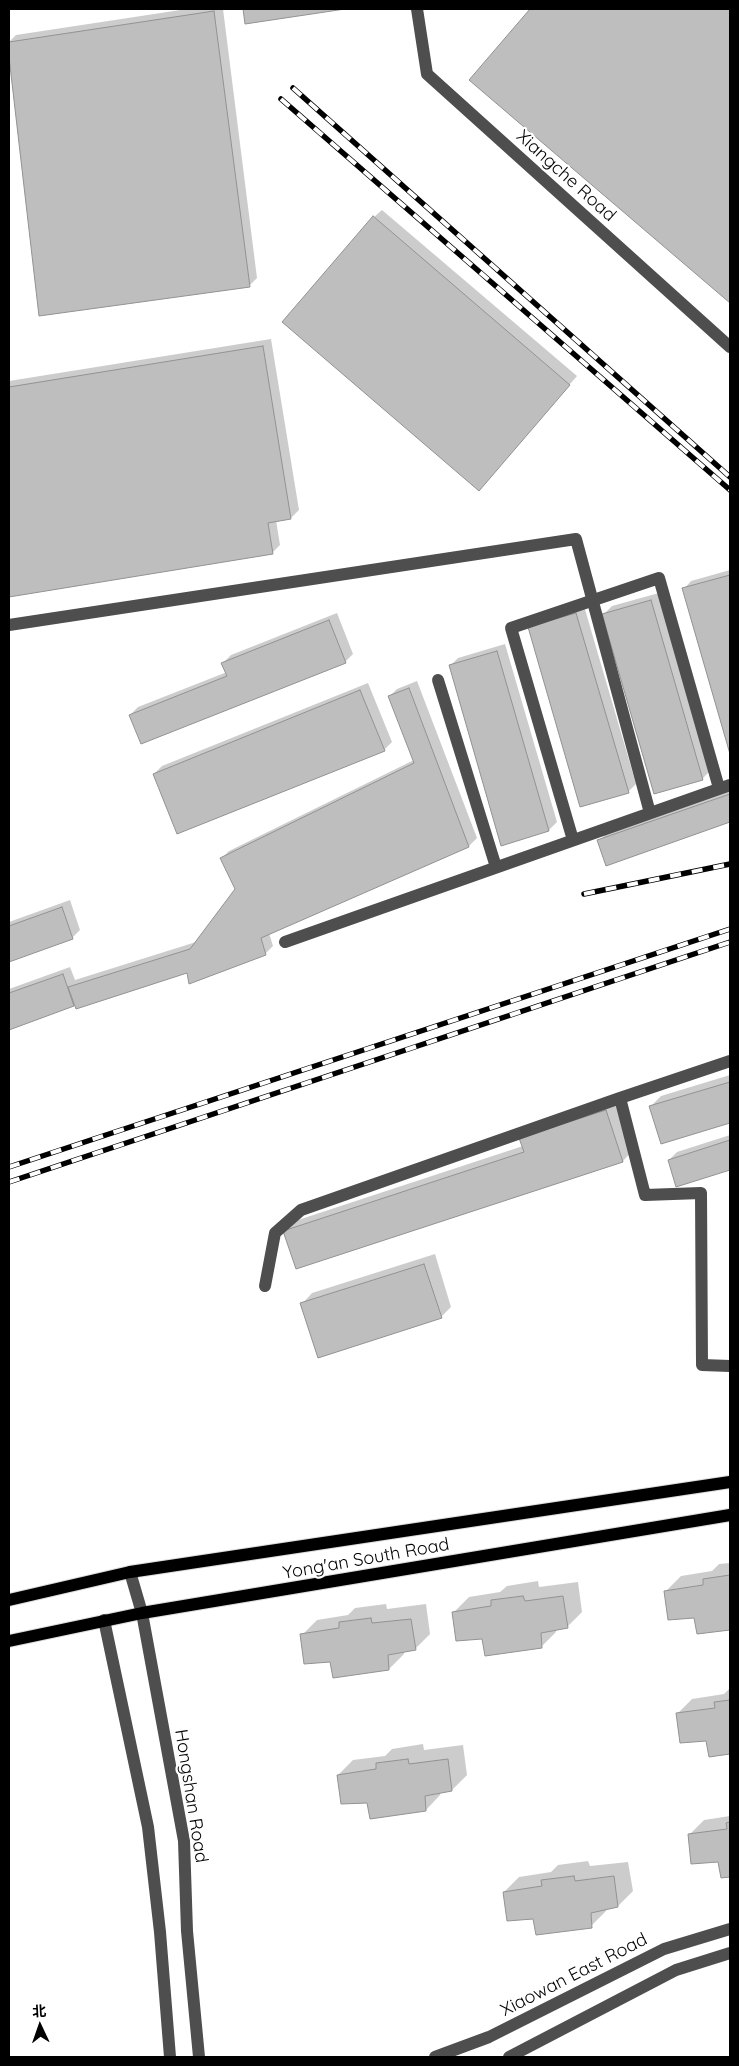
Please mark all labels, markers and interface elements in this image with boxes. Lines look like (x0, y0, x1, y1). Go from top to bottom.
street label: Xiangche Road (512, 126, 620, 226)
street label: Yong'an South Road (281, 1534, 451, 1584)
street label: Hongshan Road (170, 1728, 212, 1864)
street label: Xiaowan East Road (497, 1929, 651, 2021)
north arrow (15, 2001, 65, 2051)
text: 北 (32, 2002, 47, 2020)

